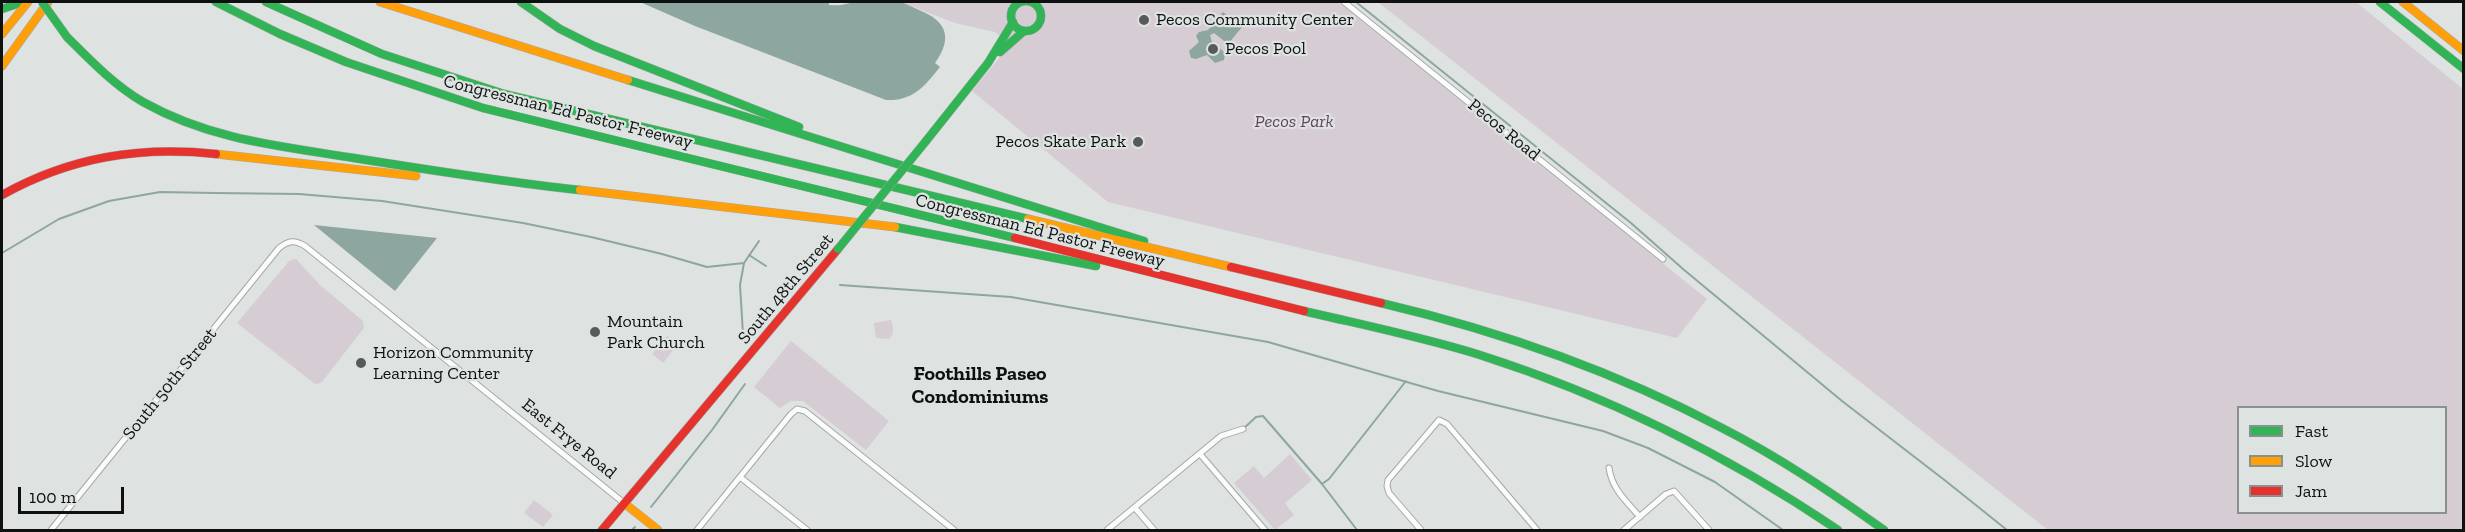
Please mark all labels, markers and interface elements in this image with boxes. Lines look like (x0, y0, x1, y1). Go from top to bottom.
place label: Pecos Community Center (1156, 9, 1354, 31)
marker: Pecos Community Center (1137, 13, 1151, 27)
place label: Pecos Pool (1225, 38, 1306, 60)
marker: Pecos Pool (1206, 42, 1220, 56)
street label: Congressman Ed Pastor Freeway (441, 71, 695, 153)
street label: Pecos Road (1464, 94, 1544, 166)
park label: Pecos Park (1255, 111, 1333, 133)
place label: Pecos Skate Park (995, 131, 1126, 153)
marker: Pecos Skate Park (1131, 135, 1145, 149)
street label: Congressman Ed Pastor Freeway (913, 190, 1167, 272)
street label: South 48th Street (734, 229, 838, 349)
place label: Mountain Park Church (607, 311, 705, 354)
street label: South 50th Street (118, 324, 222, 444)
marker: Mountain Park Church (588, 325, 602, 339)
place label: Horizon Community Learning Center (373, 342, 533, 385)
marker: Horizon Community Learning Center (354, 356, 368, 370)
district label: Foothills Paseo Condominiums (912, 362, 1048, 409)
street label: East Frye Road (517, 394, 621, 484)
legend (2237, 406, 2447, 514)
text: Fast (2295, 420, 2328, 442)
text: Slow (2295, 450, 2332, 472)
scale bar (21, 475, 128, 513)
text: Jam (2295, 480, 2327, 502)
text: 100 m (29, 486, 76, 508)

